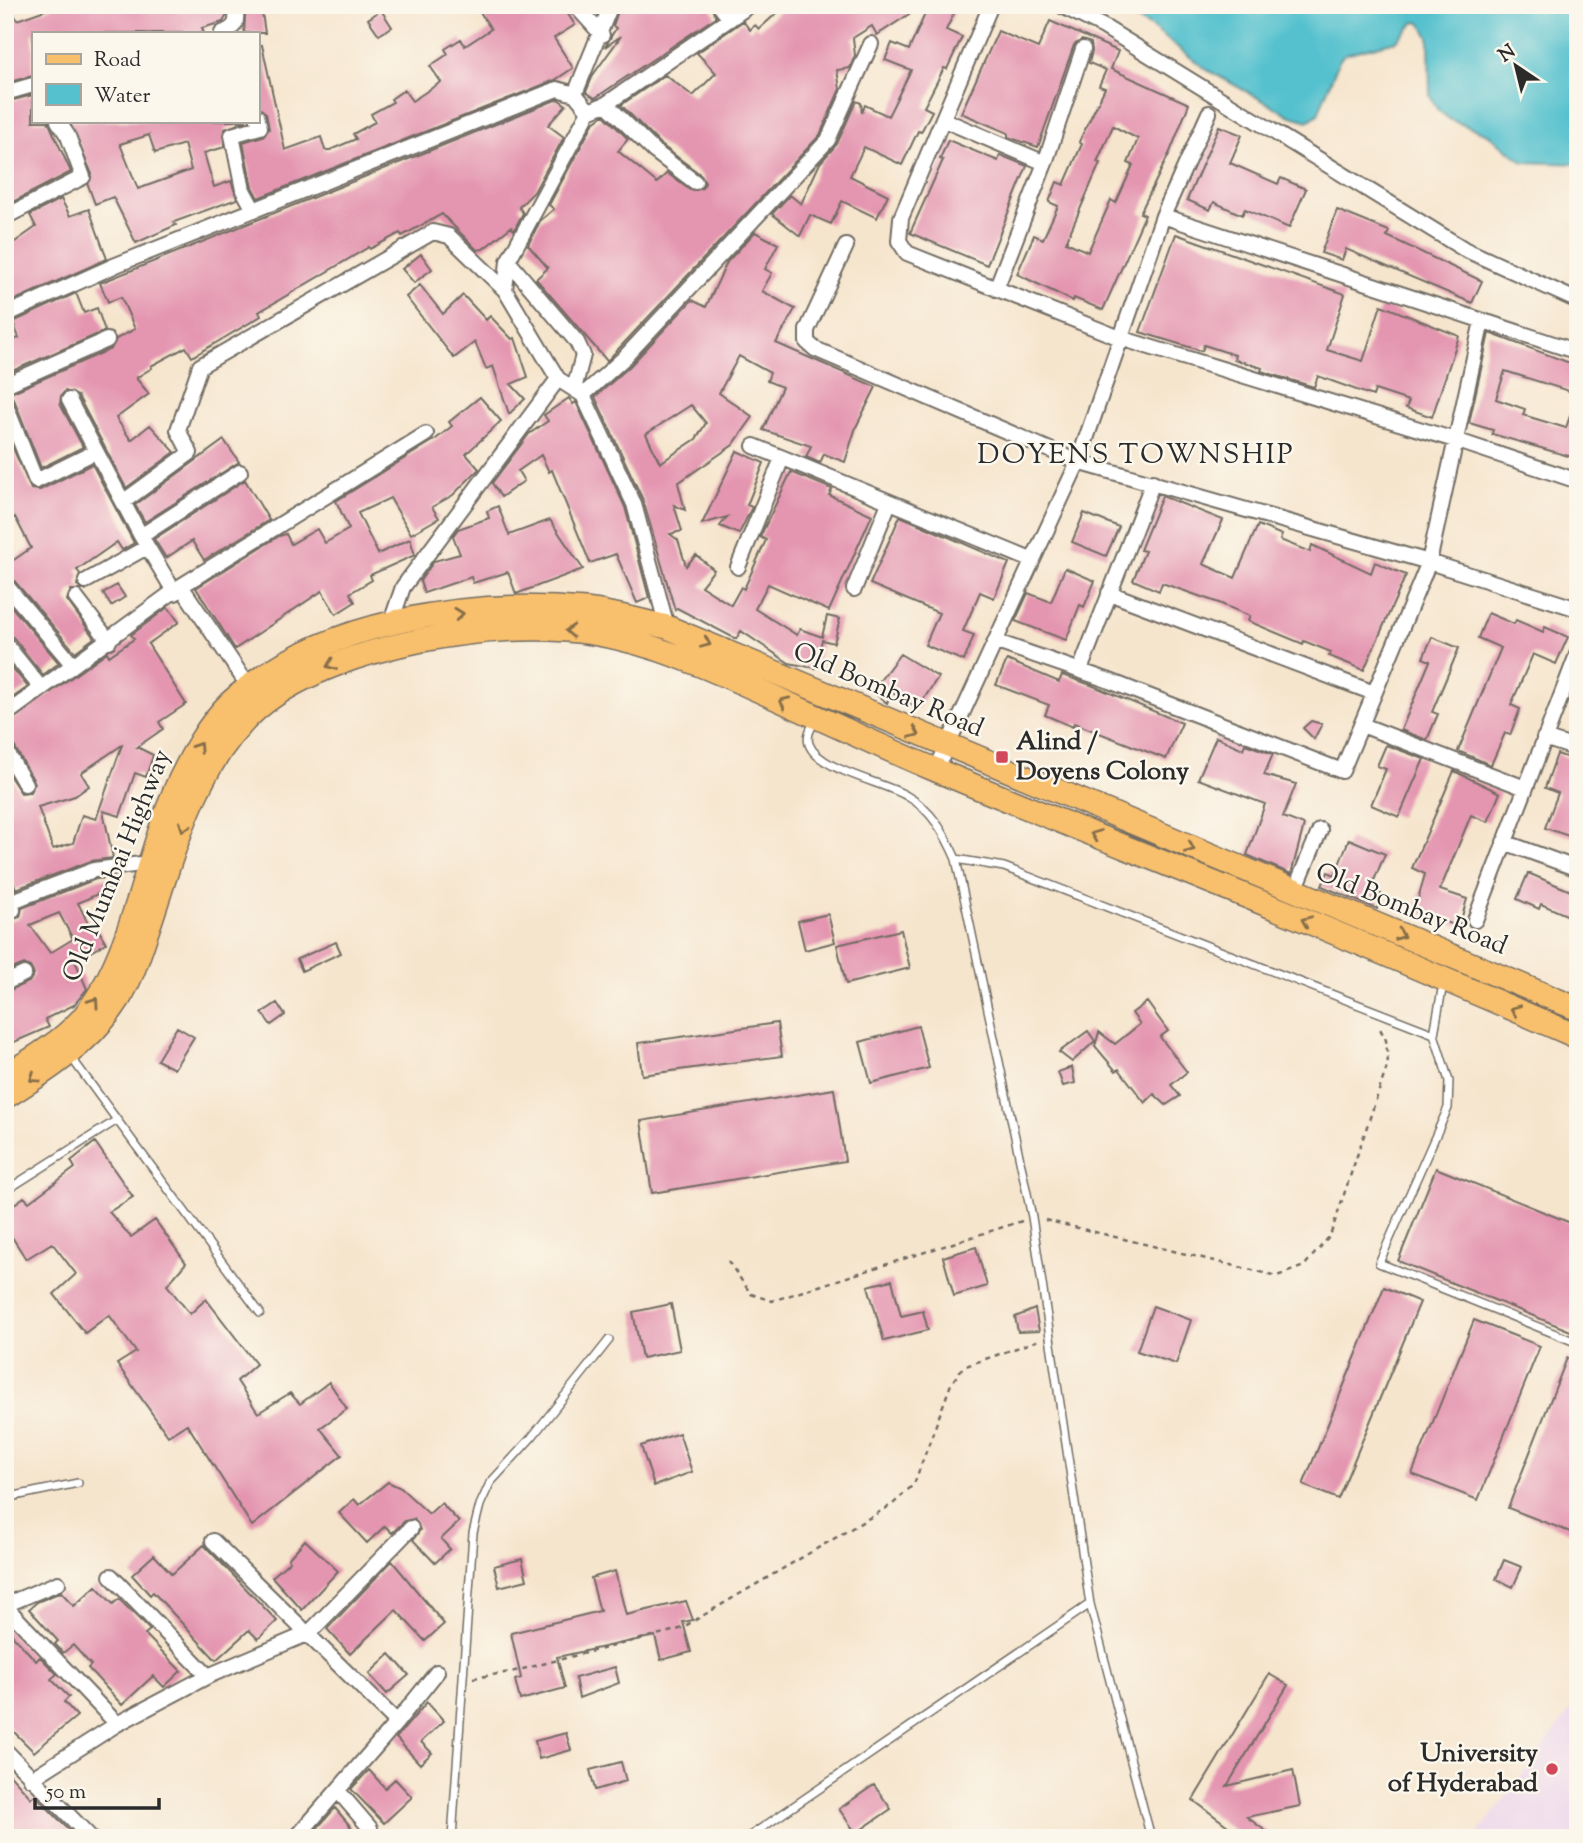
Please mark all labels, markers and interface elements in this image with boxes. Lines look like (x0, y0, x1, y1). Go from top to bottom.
legend (32, 32, 259, 122)
north arrow (1482, 32, 1552, 102)
text: N (1494, 39, 1522, 70)
text: Road (94, 46, 141, 76)
text: Water (94, 82, 151, 112)
district label: DOYENS TOWNSHIP (977, 436, 1295, 476)
one-way arrow (453, 606, 465, 621)
one-way arrow (564, 623, 575, 638)
street label: Old Bombay Road (787, 634, 989, 748)
one-way arrow (699, 635, 711, 649)
one-way arrow (325, 657, 337, 671)
one-way arrow (779, 696, 791, 710)
one-way arrow (908, 724, 920, 738)
place label: Alind / Doyens Colony (1016, 724, 1189, 791)
one-way arrow (190, 741, 203, 754)
street label: Old Mumbai Highway (54, 744, 182, 988)
marker: Alind / Doyens Colony (994, 749, 1010, 765)
one-way arrow (178, 821, 192, 833)
one-way arrow (1090, 829, 1102, 843)
one-way arrow (1182, 840, 1195, 854)
street label: Old Bombay Road (1309, 855, 1513, 965)
one-way arrow (1300, 915, 1312, 929)
one-way arrow (1392, 927, 1405, 941)
one-way arrow (86, 997, 98, 1010)
one-way arrow (1510, 1004, 1522, 1018)
one-way arrow (28, 1070, 41, 1083)
place label: University of Hyderabad (1388, 1736, 1538, 1803)
marker: University of Hyderabad (1544, 1761, 1560, 1777)
scale bar (35, 1766, 159, 1810)
text: 50 m (45, 1778, 86, 1808)

